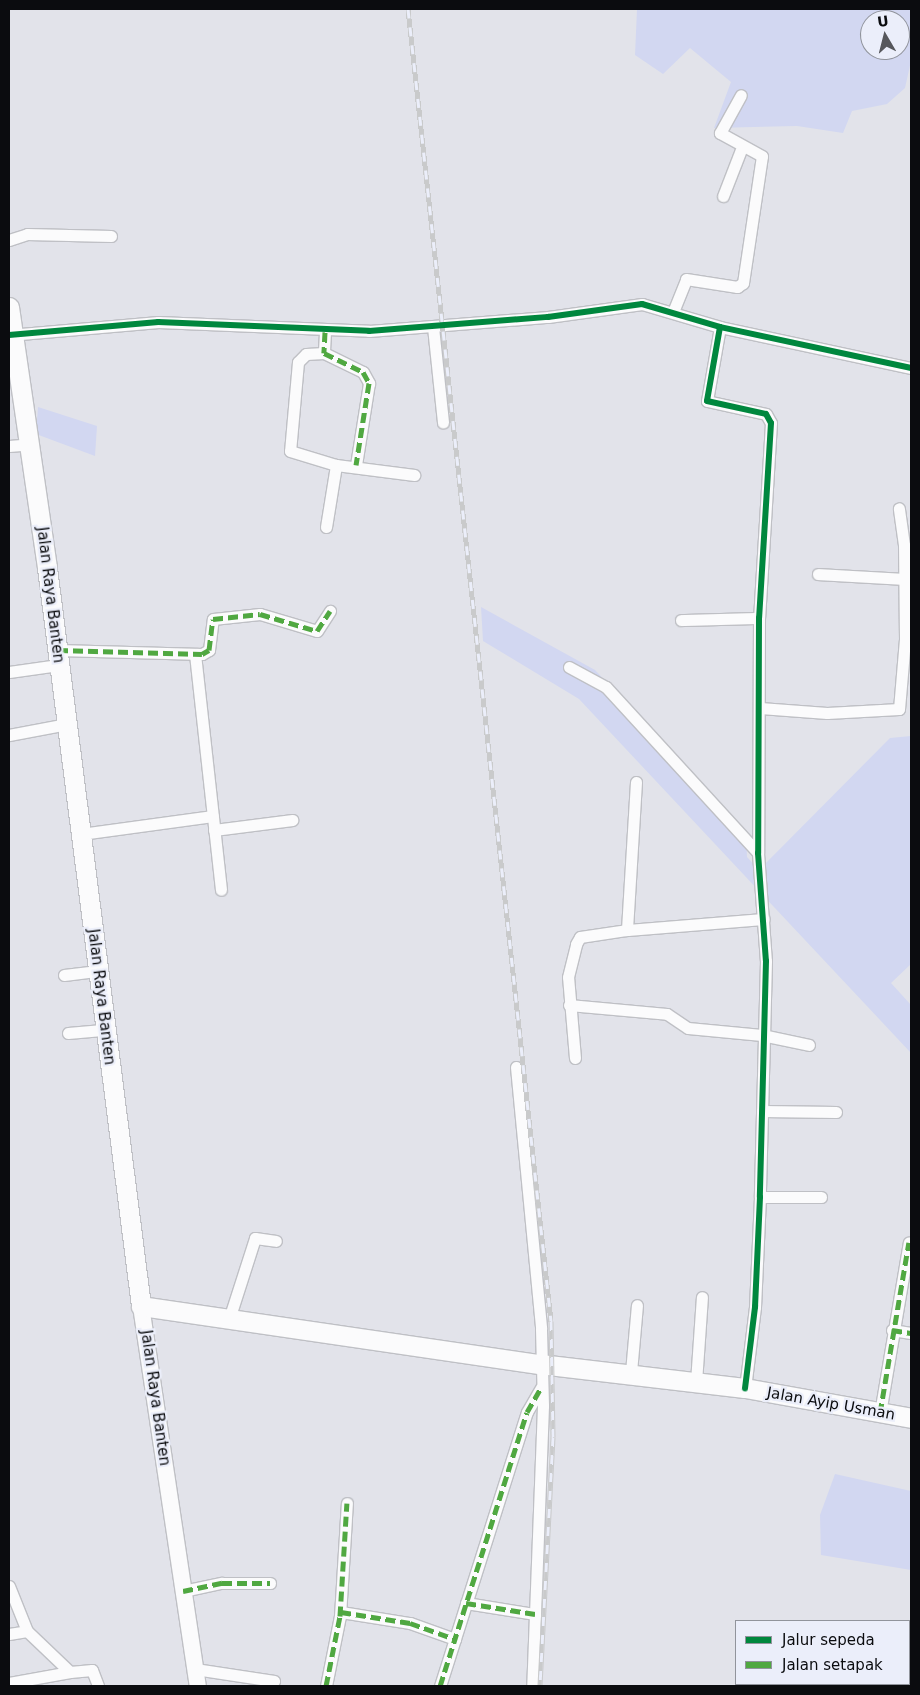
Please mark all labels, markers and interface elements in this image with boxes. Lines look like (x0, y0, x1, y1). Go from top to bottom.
north arrow (860, 10, 910, 60)
text: U (876, 12, 890, 30)
street label: Jalan Raya Banten (33, 526, 67, 664)
street label: Jalan Raya Banten (84, 928, 118, 1066)
street label: Jalan Raya Banten (137, 1329, 173, 1467)
street label: Jalan Ayip Usman (765, 1384, 897, 1424)
legend (735, 1620, 910, 1685)
text: Jalur sepeda (782, 1631, 875, 1649)
text: Jalan setapak (782, 1656, 883, 1674)

